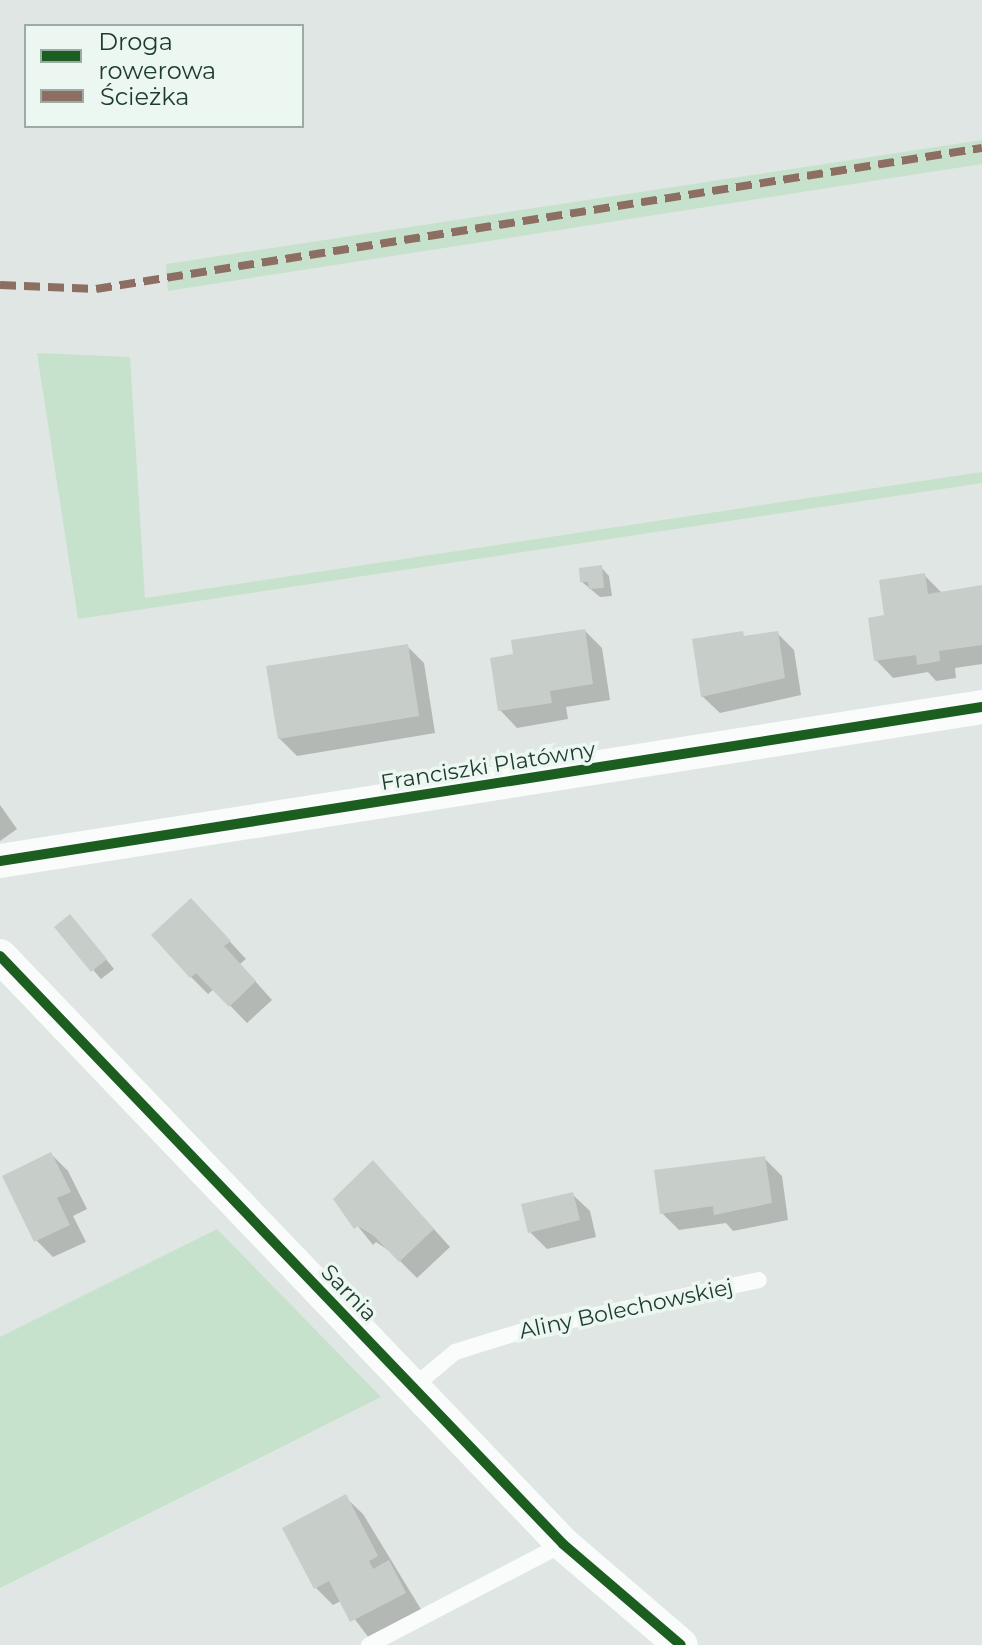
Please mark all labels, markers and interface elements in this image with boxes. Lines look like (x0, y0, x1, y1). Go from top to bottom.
legend (24, 24, 304, 128)
text: Droga rowerowa (98, 27, 216, 85)
text: Ścieżka (100, 82, 189, 111)
street label: Franciszki Platówny (379, 736, 597, 796)
street label: Sarnia (316, 1259, 382, 1327)
street label: Aliny Bolechowskiej (517, 1273, 735, 1345)

